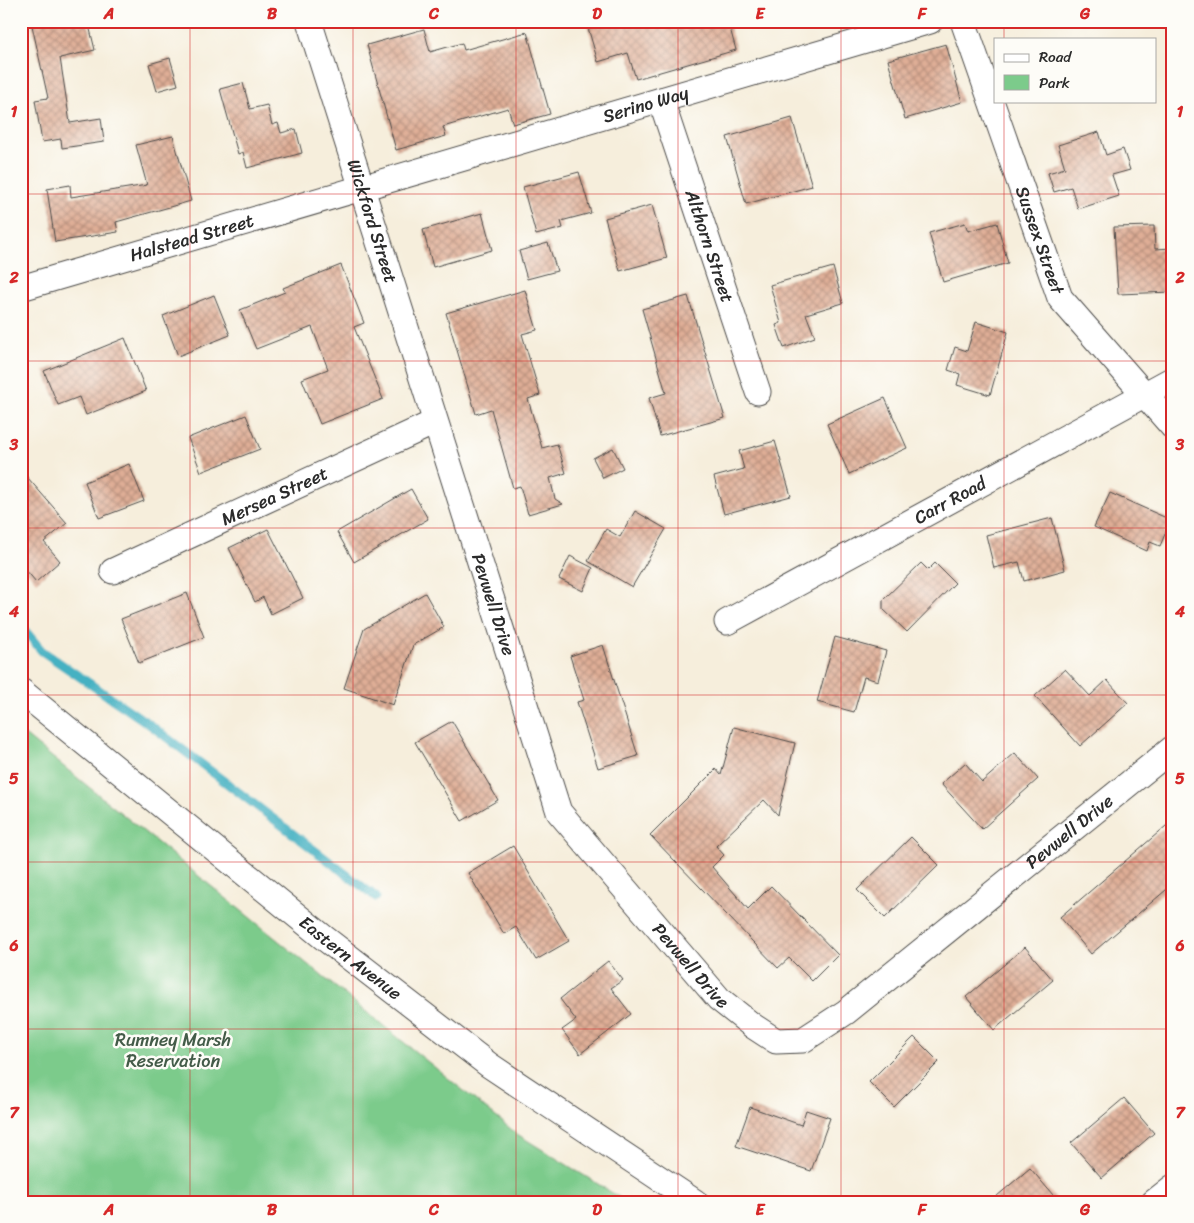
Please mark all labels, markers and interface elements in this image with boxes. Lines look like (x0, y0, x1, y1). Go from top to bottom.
text: A (103, 0, 114, 28)
text: B (267, 0, 278, 28)
text: C (428, 0, 440, 28)
text: D (592, 0, 602, 28)
text: E (756, 0, 766, 28)
text: F (917, 0, 928, 28)
text: G (1079, 0, 1091, 28)
legend (994, 38, 1156, 102)
text: Road (1039, 44, 1072, 70)
text: Park (1039, 70, 1070, 96)
street label: Serino Way (599, 77, 693, 132)
text: 1 (11, 97, 18, 126)
text: 1 (1177, 97, 1184, 126)
street label: Wickford Street (338, 155, 407, 287)
street label: Sussex Street (1006, 182, 1074, 299)
street label: Althorn Street (676, 184, 743, 307)
street label: Halstead Street (126, 204, 258, 271)
text: 2 (8, 263, 19, 292)
text: 2 (1174, 263, 1185, 292)
text: 3 (9, 430, 19, 459)
text: 3 (1175, 430, 1185, 459)
street label: Mersea Street (216, 458, 334, 535)
street label: Carr Road (908, 467, 993, 533)
street label: Pevwell Drive (462, 549, 525, 660)
text: 4 (8, 597, 19, 626)
text: 4 (1174, 597, 1185, 626)
text: 5 (9, 764, 19, 793)
text: 5 (1175, 764, 1185, 793)
street label: Pevwell Drive (1018, 786, 1121, 877)
street label: Eastern Avenue (292, 907, 409, 1009)
street label: Pevwell Drive (644, 915, 736, 1017)
text: 6 (8, 931, 19, 960)
text: 6 (1174, 931, 1185, 960)
park label: Rumney Marsh Reservation (115, 1024, 231, 1077)
text: 7 (9, 1098, 20, 1127)
text: 7 (1175, 1098, 1186, 1127)
text: A (103, 1195, 114, 1223)
text: B (267, 1195, 278, 1223)
text: C (428, 1195, 440, 1223)
text: D (592, 1195, 602, 1223)
text: E (756, 1195, 766, 1223)
text: F (917, 1195, 928, 1223)
text: G (1079, 1195, 1091, 1223)

